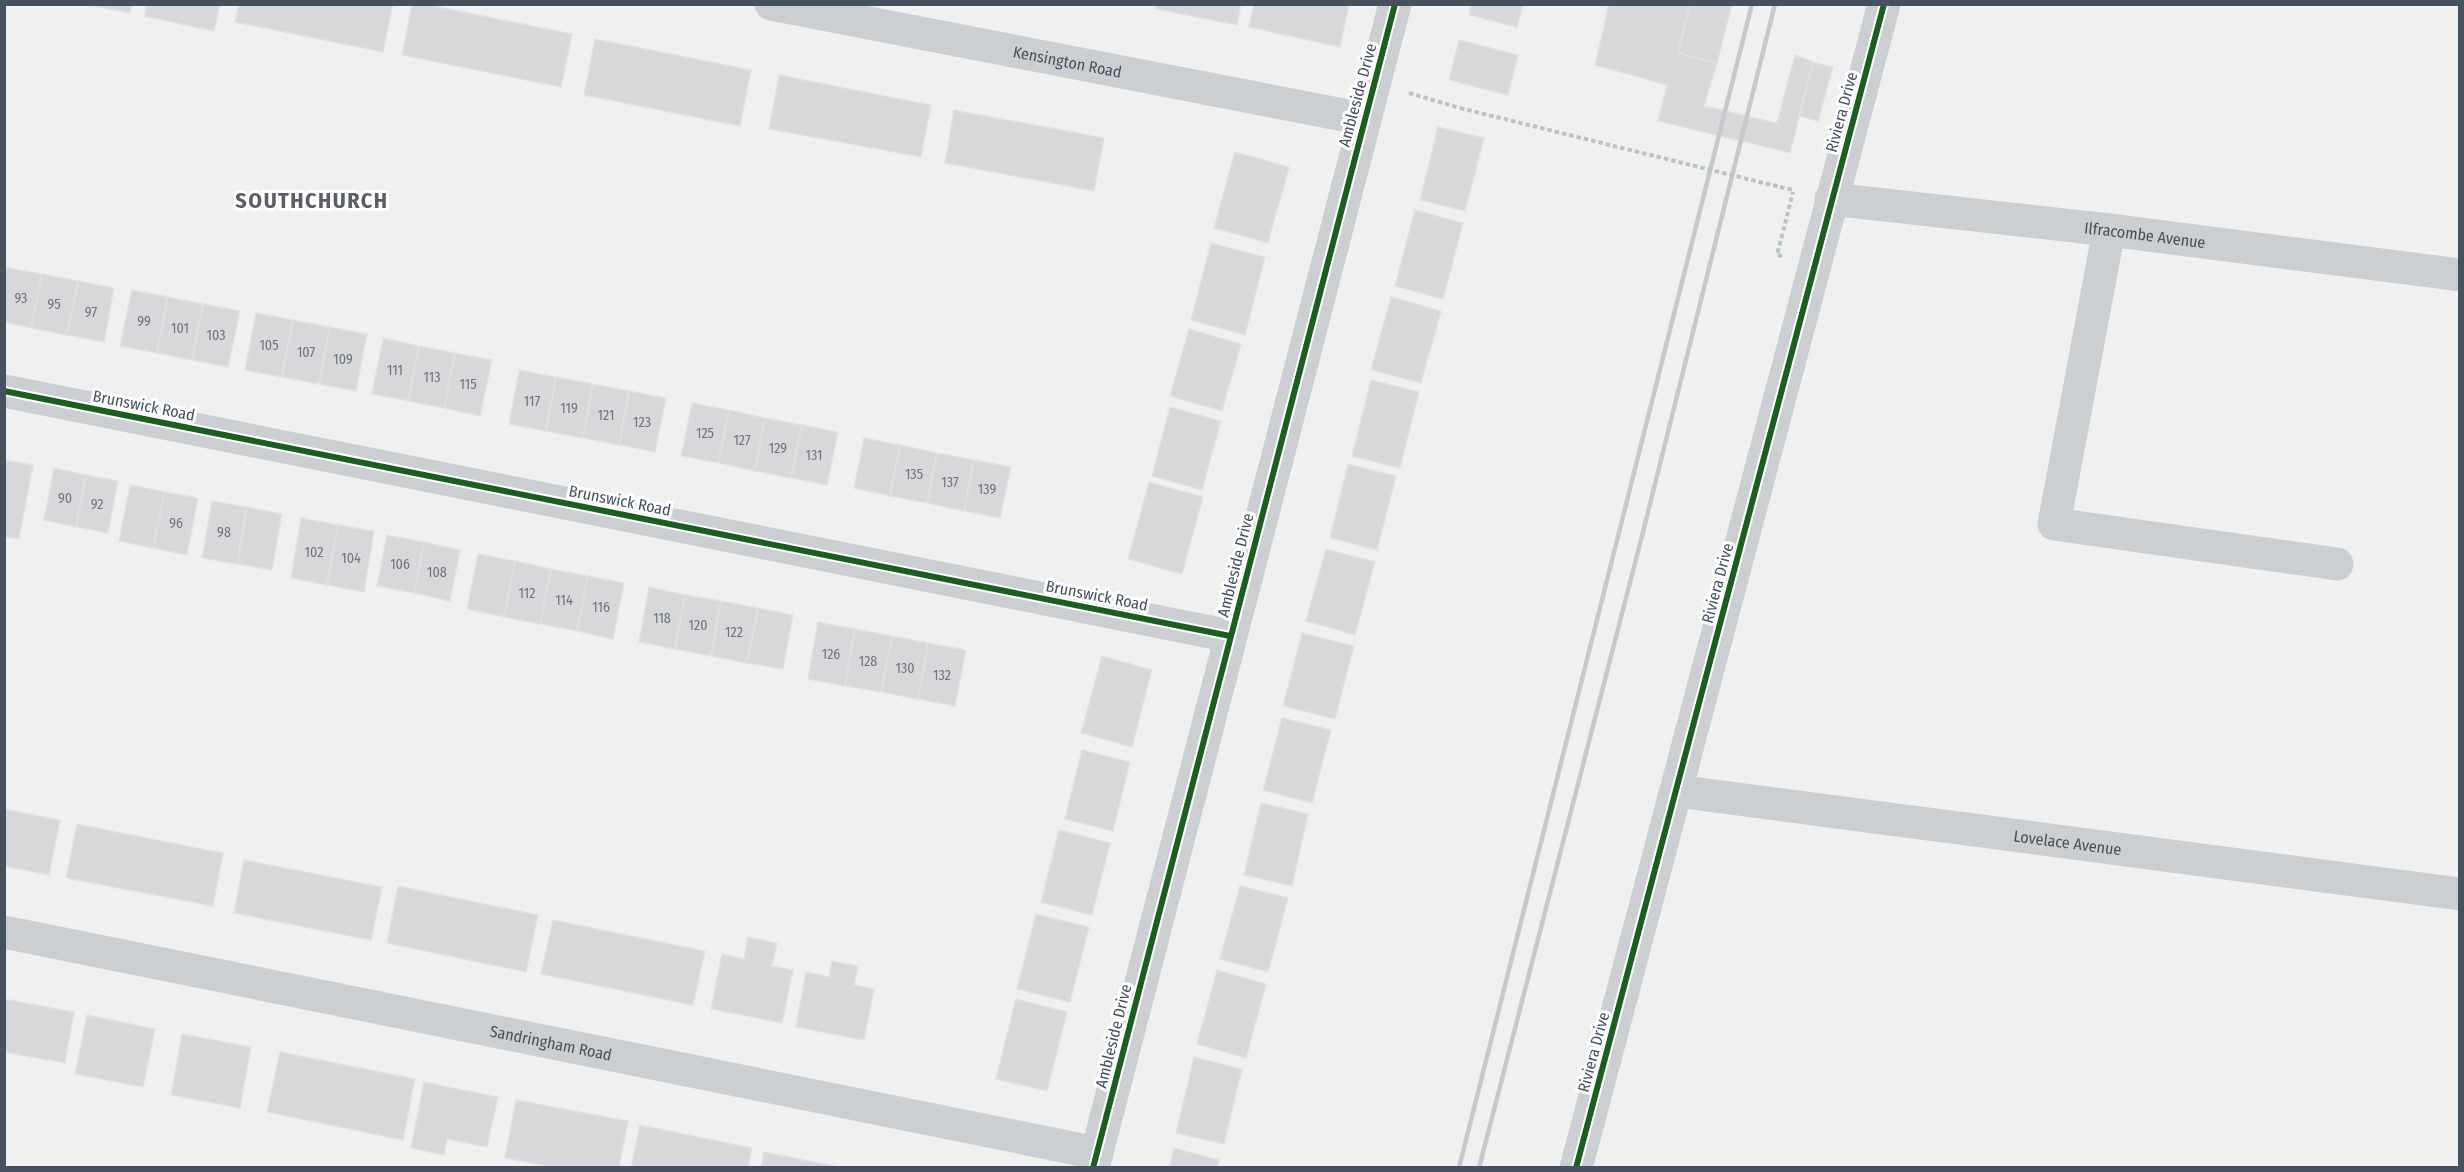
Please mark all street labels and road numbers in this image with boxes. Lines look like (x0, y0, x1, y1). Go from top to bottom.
street label: Ambleside Drive (1335, 41, 1380, 149)
street label: Kensington Road (1011, 42, 1123, 82)
street label: Riviera Drive (1822, 70, 1861, 154)
street label: Ilfracombe Avenue (2083, 218, 2207, 252)
street label: Brunswick Road (91, 386, 197, 425)
street label: Brunswick Road (567, 481, 673, 520)
street label: Ambleside Drive (1213, 511, 1258, 619)
street label: Riviera Drive (1698, 541, 1737, 625)
street label: Brunswick Road (1044, 576, 1150, 615)
street label: Lovelace Avenue (2013, 826, 2123, 859)
street label: Ambleside Drive (1091, 982, 1136, 1090)
street label: Riviera Drive (1574, 1010, 1613, 1094)
street label: Sandringham Road (488, 1021, 613, 1065)

